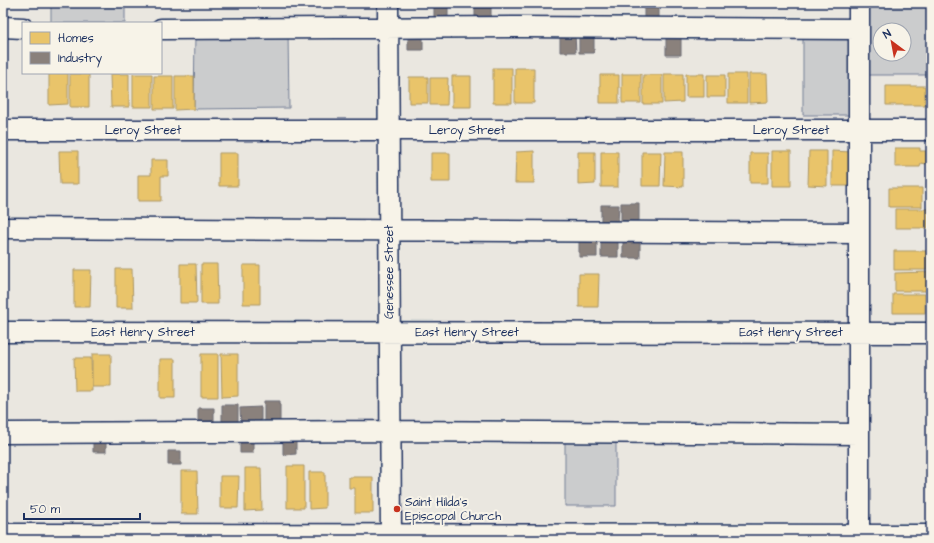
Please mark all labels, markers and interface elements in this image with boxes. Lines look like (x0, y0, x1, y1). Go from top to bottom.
legend (22, 22, 162, 74)
north arrow (872, 22, 912, 62)
text: N (880, 26, 894, 42)
text: Homes (58, 30, 94, 47)
text: Industry (58, 50, 103, 68)
street label: Leroy Street (105, 122, 181, 140)
street label: Leroy Street (429, 122, 505, 140)
street label: Leroy Street (753, 122, 829, 140)
street label: Genessee Street (381, 225, 398, 319)
street label: East Henry Street (91, 324, 195, 342)
street label: East Henry Street (415, 324, 519, 342)
street label: East Henry Street (739, 324, 843, 342)
place label: Saint Hilda's Episcopal Church (405, 494, 501, 525)
scale bar (24, 495, 140, 521)
text: 50 m (30, 501, 61, 518)
marker: Saint Hilda's Episcopal Church (392, 504, 402, 514)

